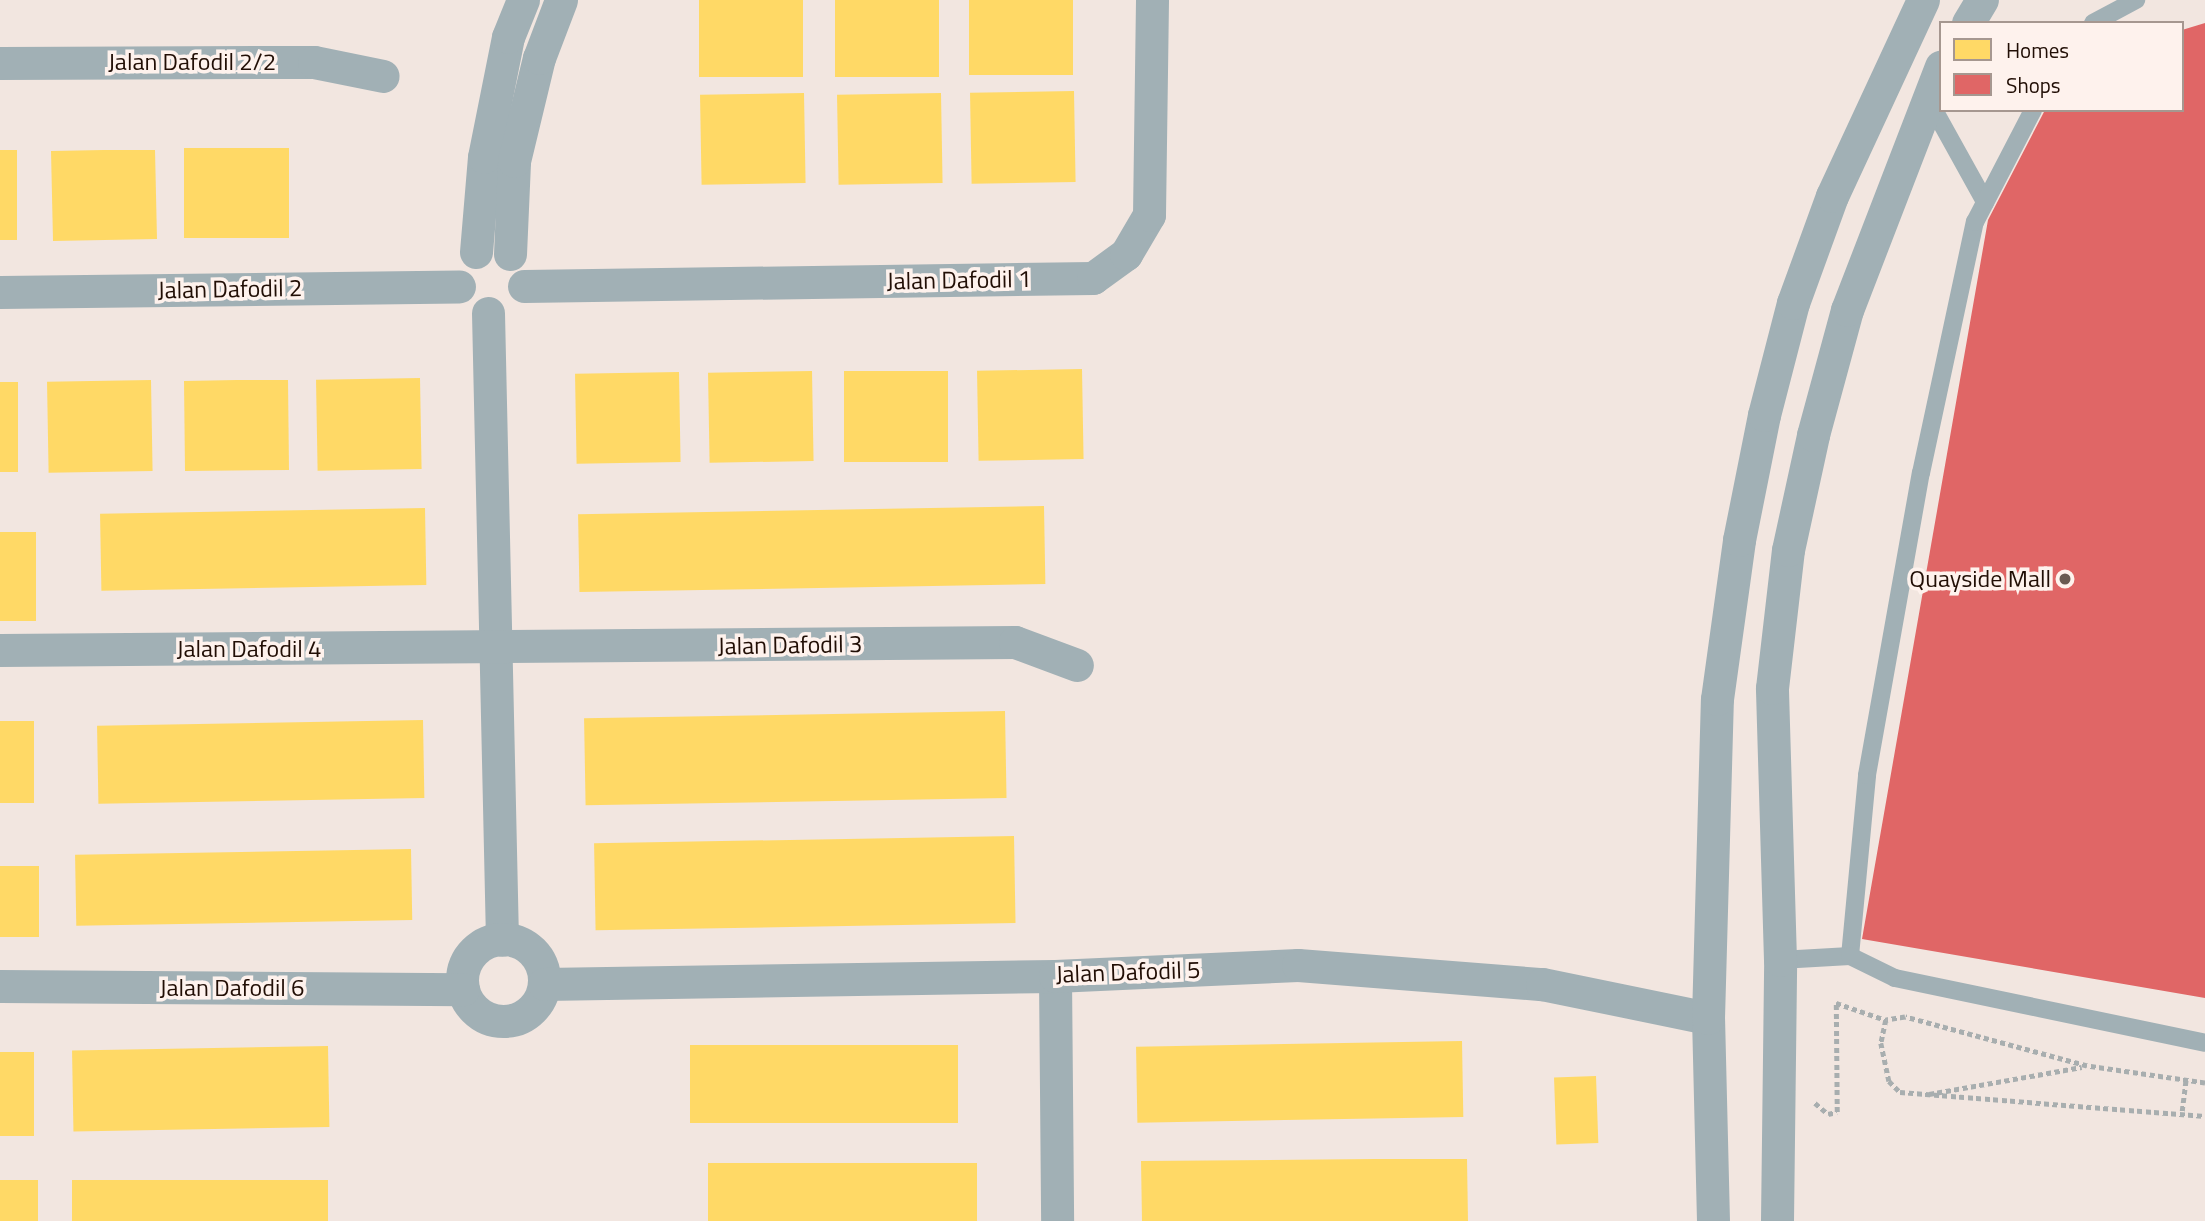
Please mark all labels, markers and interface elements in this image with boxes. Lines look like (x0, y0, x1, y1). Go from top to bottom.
legend (1939, 21, 2184, 112)
text: Homes (2006, 34, 2069, 66)
street label: Jalan Dafodil 2/2 (108, 48, 276, 76)
text: Shops (2006, 69, 2061, 101)
street label: Jalan Dafodil 1 (886, 264, 1032, 296)
street label: Jalan Dafodil 2 (157, 273, 303, 305)
place label: Quayside Mall (1909, 565, 2051, 593)
marker: Quayside Mall (2057, 571, 2073, 587)
street label: Jalan Dafodil 3 (717, 629, 863, 661)
street label: Jalan Dafodil 4 (177, 635, 321, 663)
street label: Jalan Dafodil 5 (1055, 955, 1201, 989)
street label: Jalan Dafodil 6 (160, 974, 304, 1002)

